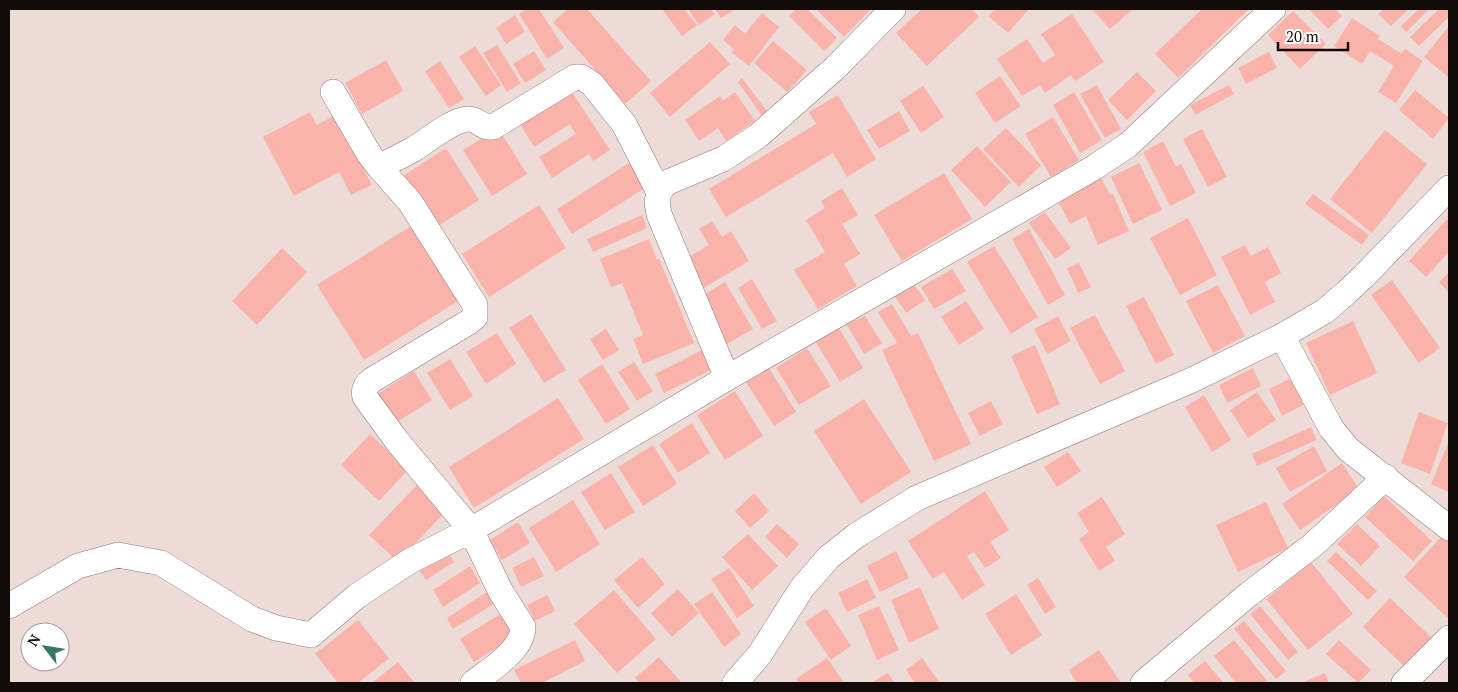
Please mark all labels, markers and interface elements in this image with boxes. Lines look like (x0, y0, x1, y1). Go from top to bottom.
scale bar (1278, 20, 1348, 52)
text: 20 m (1286, 26, 1319, 46)
north arrow (20, 622, 70, 672)
text: N (23, 630, 45, 649)

